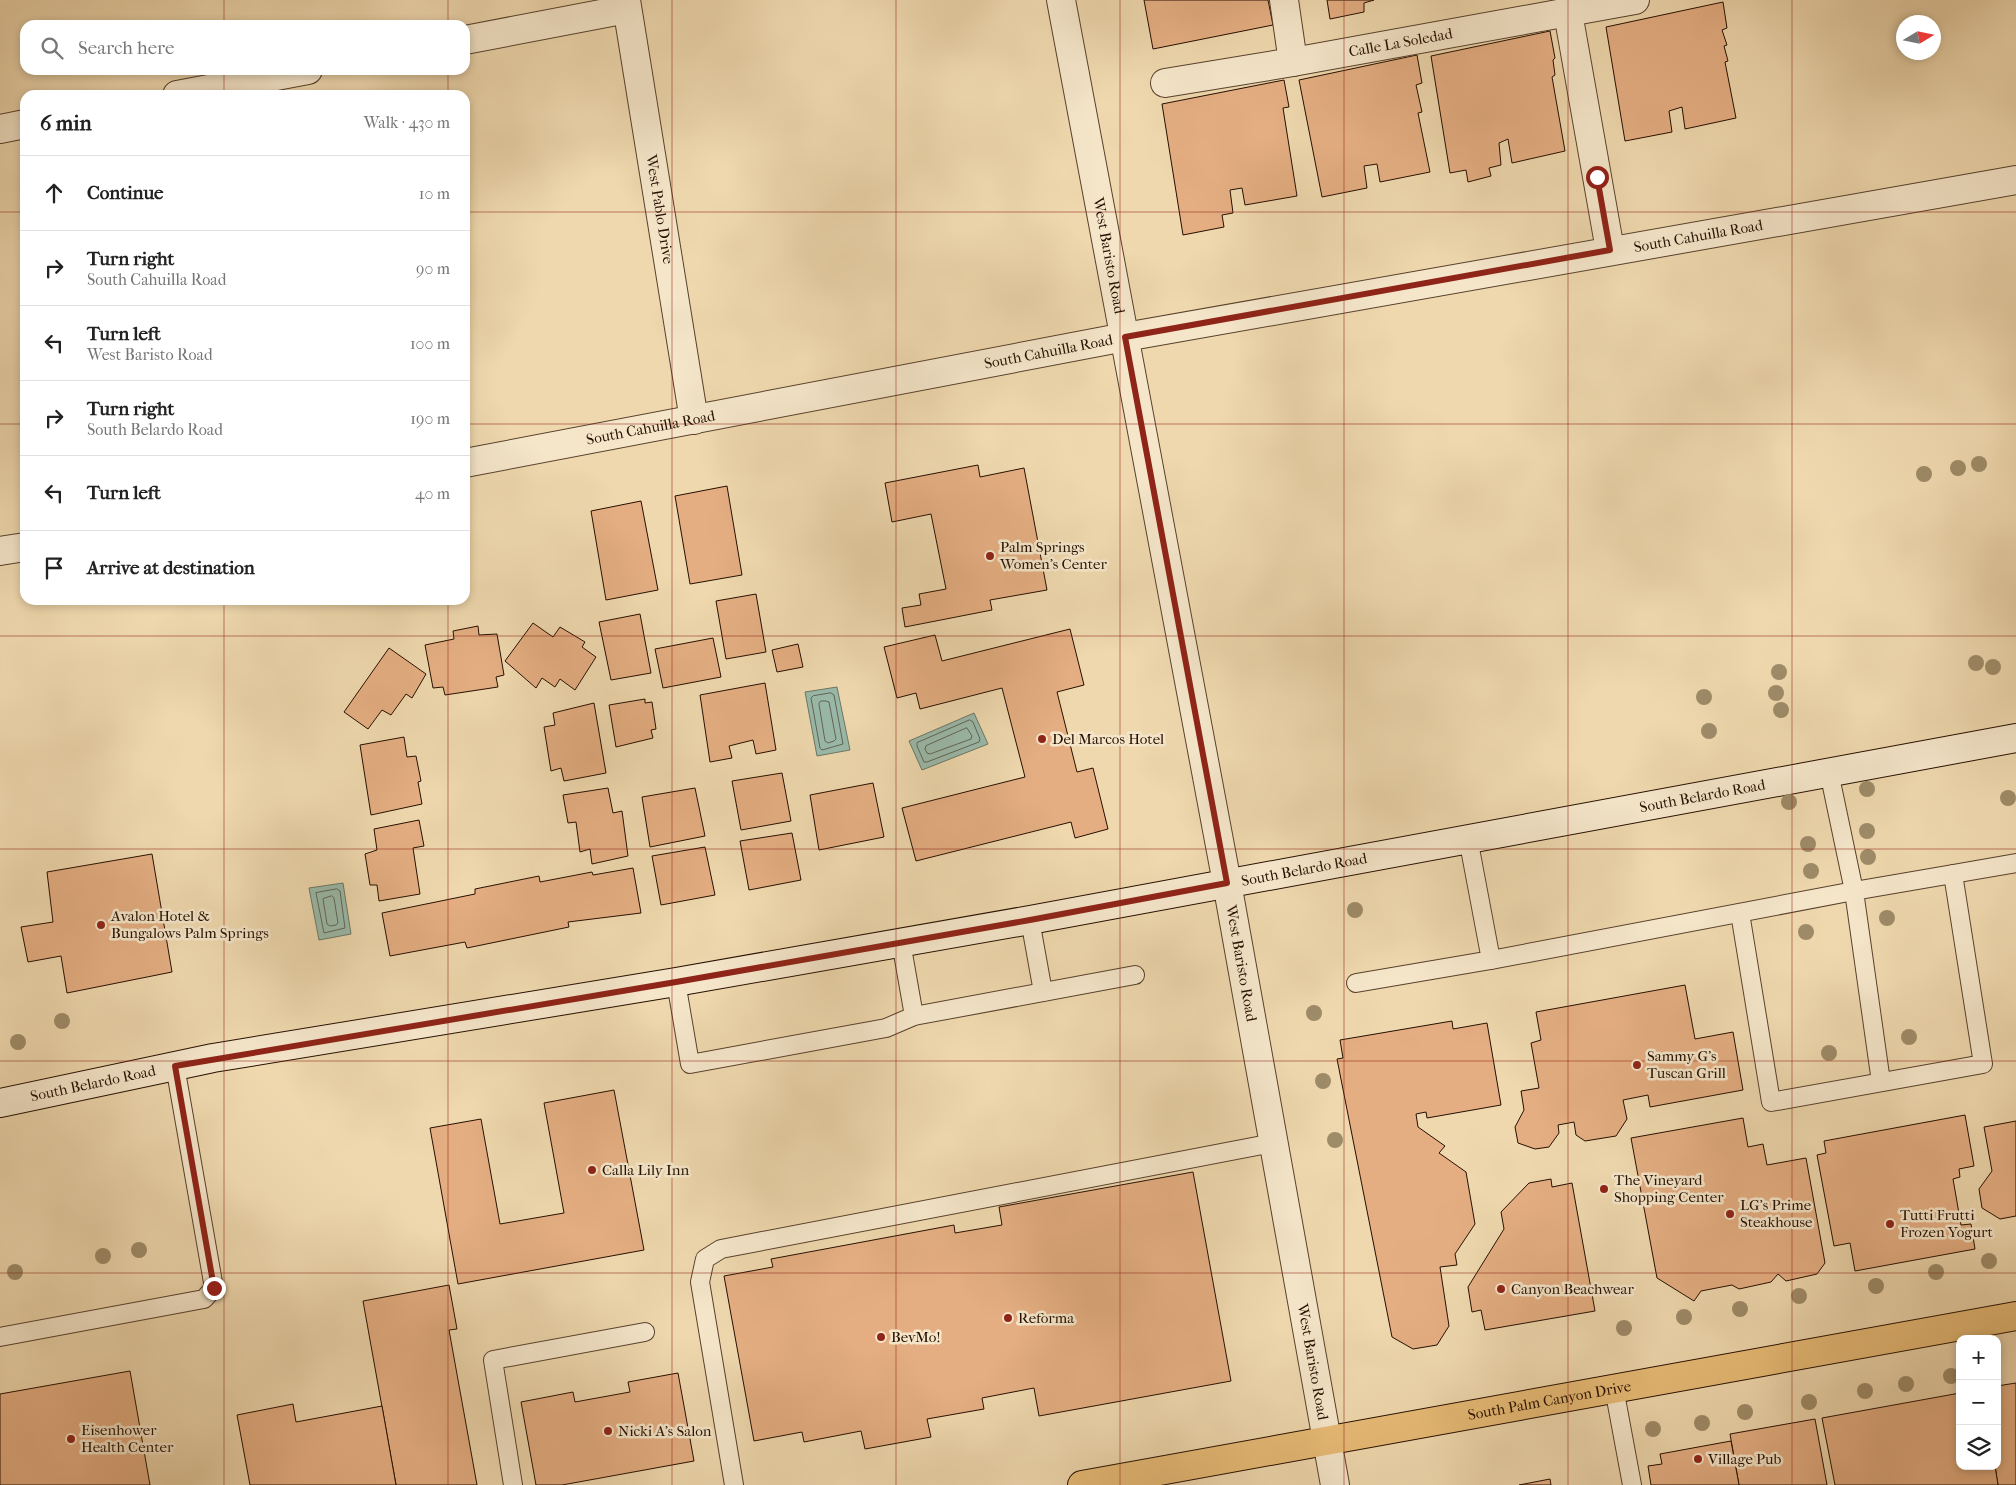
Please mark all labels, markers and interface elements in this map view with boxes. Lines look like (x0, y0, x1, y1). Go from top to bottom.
north arrow (1896, 15, 1941, 60)
search box (20, 20, 470, 75)
street label: Calle La Soledad (1347, 24, 1455, 61)
icon: search (38, 34, 66, 62)
text: Search here (78, 37, 174, 59)
text: 6 min (40, 111, 92, 135)
text: Walk · 430 m (364, 113, 450, 132)
street label: West Pablo Drive (642, 152, 678, 266)
route start (1586, 166, 1609, 189)
icon: ahead (40, 179, 68, 207)
text: Continue (87, 182, 163, 204)
text: 10 m (419, 184, 450, 203)
street label: West Baristo Road (1089, 195, 1129, 316)
street label: South Cahuilla Road (1632, 216, 1765, 256)
text: Turn right (87, 248, 174, 270)
icon: right (40, 254, 68, 282)
text: 90 m (416, 259, 450, 278)
text: South Cahuilla Road (87, 270, 226, 289)
text: Turn left (87, 323, 161, 345)
icon: left (40, 329, 68, 357)
street label: South Cahuilla Road (983, 330, 1115, 373)
text: 100 m (410, 334, 450, 353)
text: West Baristo Road (87, 345, 213, 364)
text: Turn right (87, 398, 174, 420)
icon: right (40, 404, 68, 432)
street label: South Cahuilla Road (585, 406, 717, 449)
text: 190 m (410, 409, 450, 428)
text: South Belardo Road (87, 420, 223, 439)
icon: left (40, 479, 68, 507)
text: Turn left (87, 482, 161, 504)
text: 40 m (415, 484, 450, 503)
place label: Palm Springs Women's Center (999, 538, 1107, 573)
marker: Palm Springs Women's Center (984, 550, 996, 562)
icon: arrive (40, 554, 68, 582)
text: Arrive at destination (87, 557, 255, 579)
place label: Del Marcos Hotel (1052, 730, 1164, 748)
marker: Del Marcos Hotel (1036, 733, 1048, 745)
street label: South Belardo Road (1638, 775, 1768, 816)
street label: South Belardo Road (1240, 849, 1369, 890)
street label: West Baristo Road (1222, 903, 1261, 1024)
place label: Avalon Hotel & Bungalows Palm Springs (110, 907, 269, 942)
marker: Avalon Hotel & Bungalows Palm Springs (95, 919, 107, 931)
place label: Sammy G's Tuscan Grill (1647, 1047, 1726, 1082)
marker: Sammy G's Tuscan Grill (1631, 1059, 1643, 1071)
street label: South Belardo Road (29, 1061, 158, 1105)
place label: Calla Lily Inn (602, 1161, 690, 1179)
marker: Calla Lily Inn (586, 1164, 598, 1176)
place label: The Vineyard Shopping Center (1614, 1171, 1724, 1206)
marker: The Vineyard Shopping Center (1598, 1183, 1610, 1195)
place label: LG's Prime Steakhouse (1740, 1196, 1813, 1231)
place label: Tutti Frutti Frozen Yogurt (1900, 1206, 1994, 1241)
marker: LG's Prime Steakhouse (1724, 1208, 1736, 1220)
marker: Tutti Frutti Frozen Yogurt (1884, 1218, 1896, 1230)
route end (203, 1277, 226, 1300)
place label: Canyon Beachwear (1511, 1280, 1634, 1298)
marker: Canyon Beachwear (1495, 1283, 1507, 1295)
street label: West Baristo Road (1293, 1301, 1332, 1422)
place label: Reforma (1018, 1309, 1075, 1327)
marker: Reforma (1002, 1312, 1014, 1324)
place label: BevMo! (891, 1328, 940, 1346)
marker: BevMo! (875, 1331, 887, 1343)
map controls (1956, 1335, 2001, 1470)
button: + (1956, 1335, 2001, 1380)
street label: South Palm Canyon Drive (1466, 1377, 1633, 1424)
button: − (1956, 1380, 2001, 1425)
place label: Eisenhower Health Center (81, 1421, 174, 1456)
place label: Nicki A's Salon (618, 1422, 712, 1440)
marker: Nicki A's Salon (602, 1425, 614, 1437)
button: layers (1956, 1425, 2001, 1470)
marker: Eisenhower Health Center (65, 1433, 77, 1445)
place label: Village Pub (1707, 1450, 1782, 1468)
marker: Village Pub (1692, 1453, 1704, 1465)

